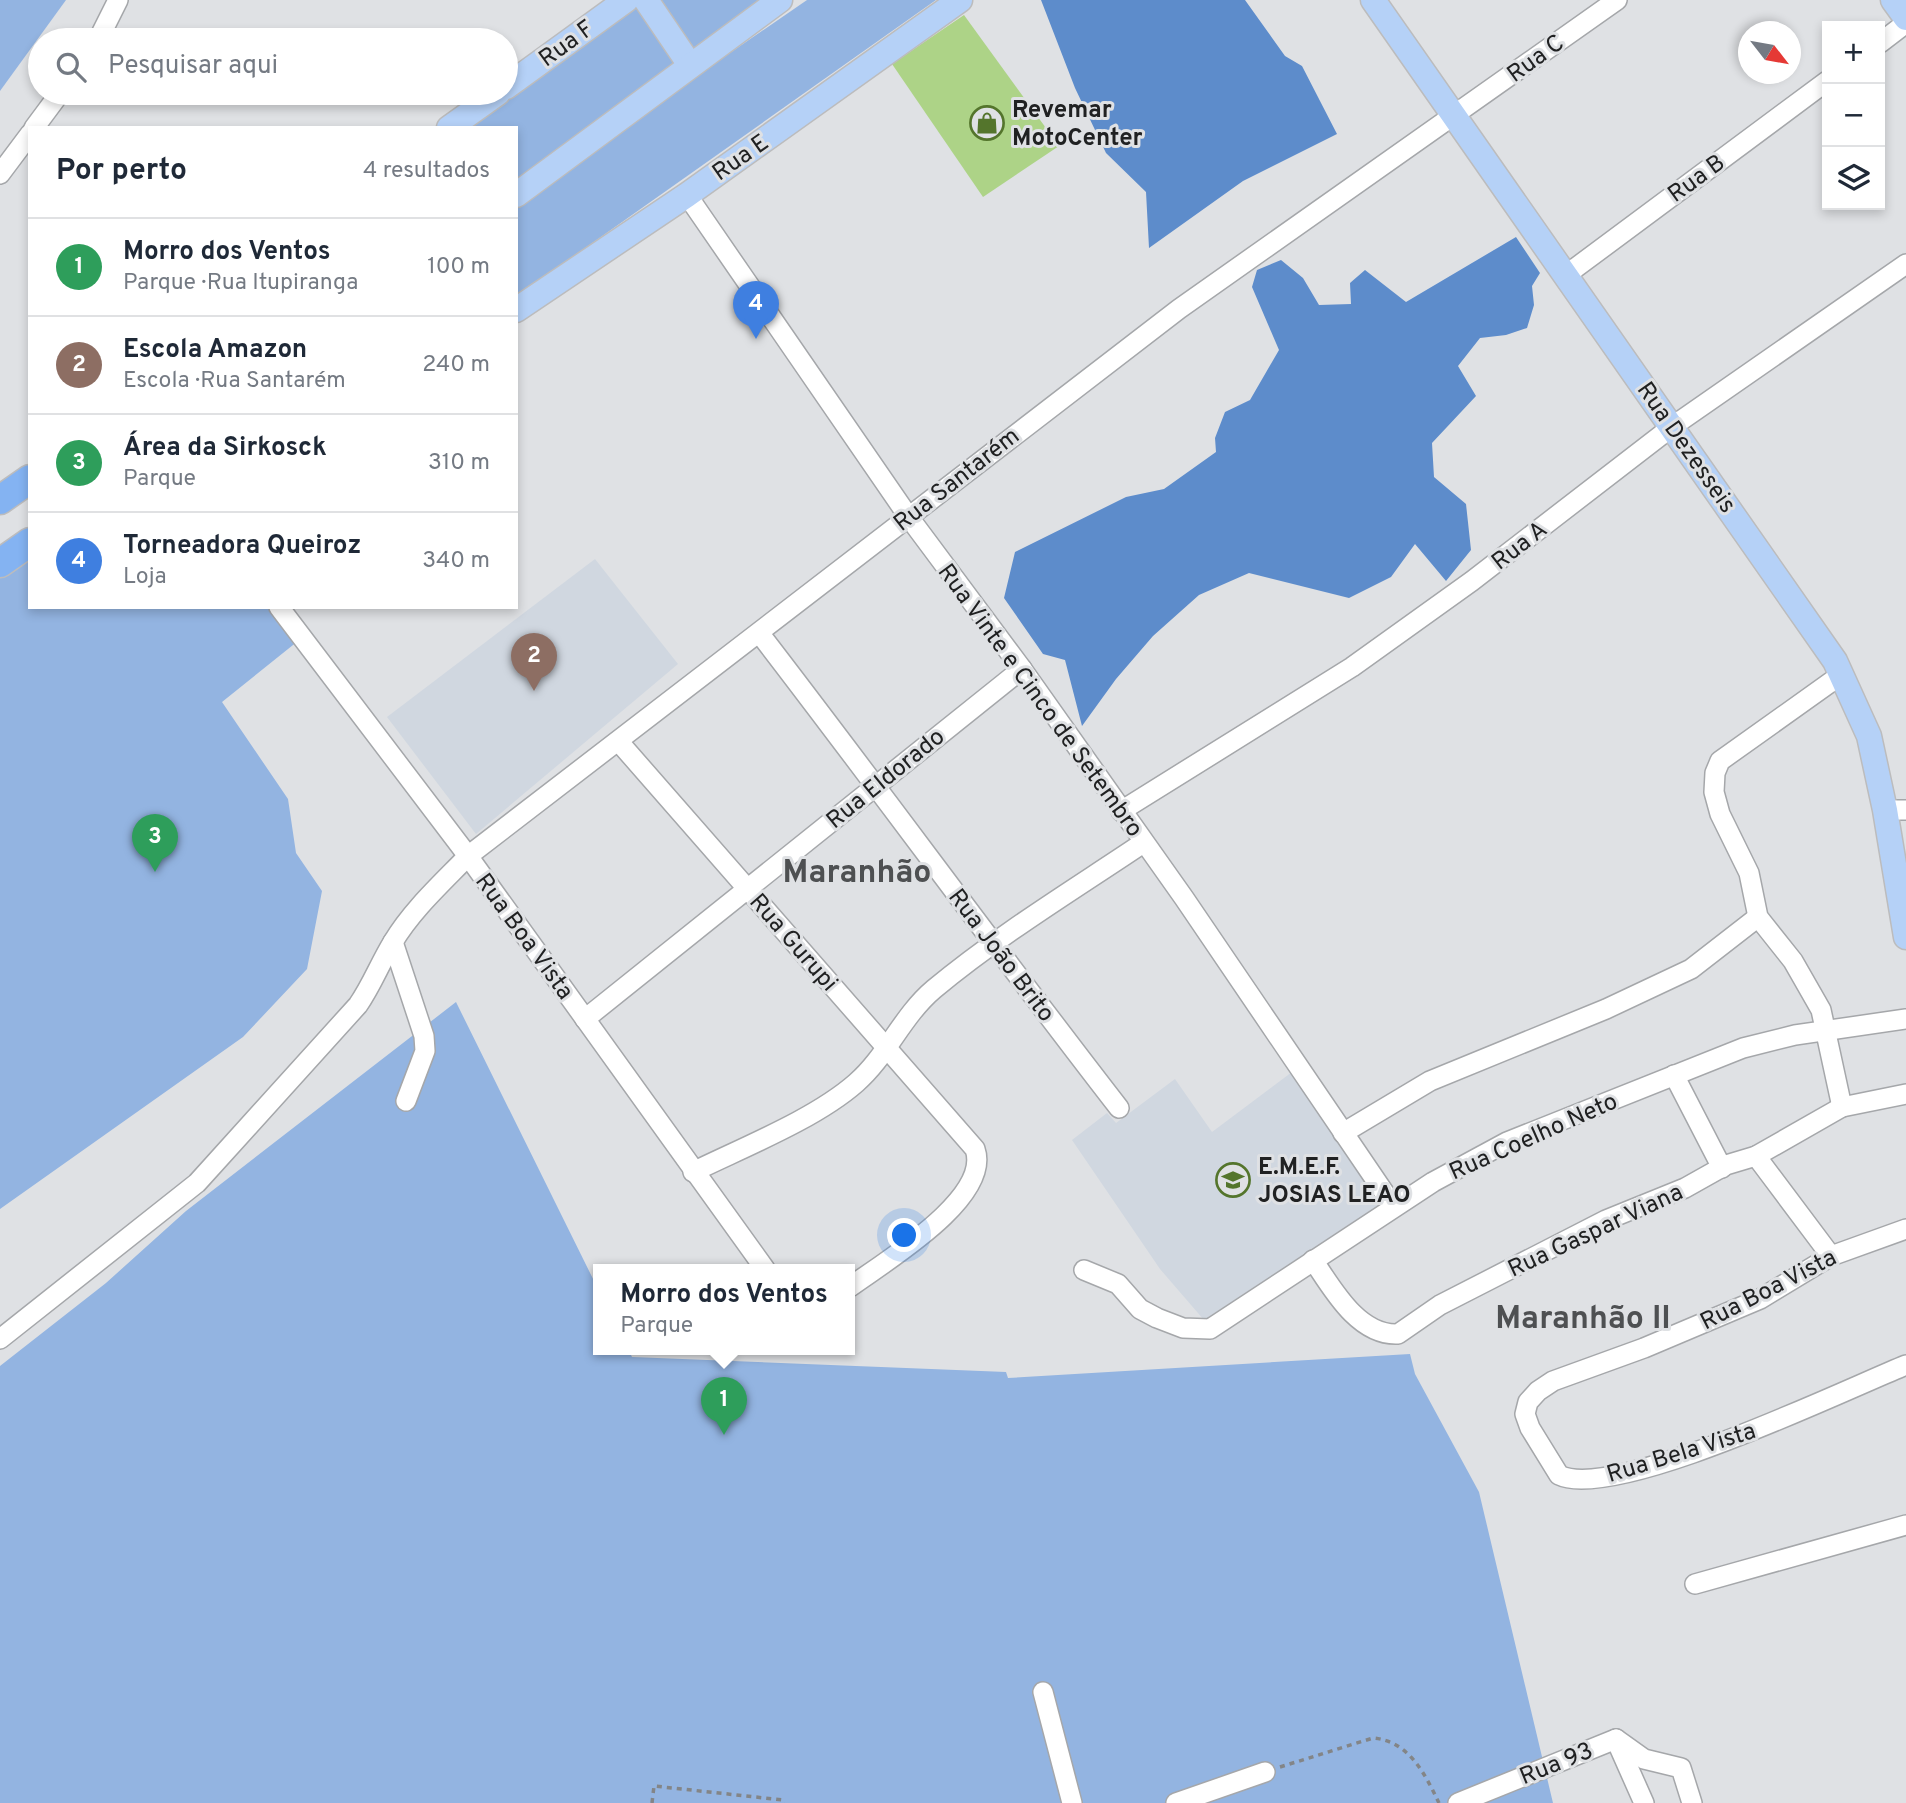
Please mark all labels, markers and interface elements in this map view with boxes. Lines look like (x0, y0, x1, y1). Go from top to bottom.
street label: Rua F (534, 15, 601, 75)
north arrow (1738, 21, 1801, 84)
map controls (1822, 21, 1885, 210)
button: + (1822, 21, 1885, 84)
search box (28, 28, 518, 105)
street label: Rua C (1502, 29, 1571, 90)
icon: search (52, 48, 90, 86)
text: Pesquisar aqui (108, 50, 278, 83)
button: − (1822, 84, 1885, 147)
place label: Revemar MotoCenter (1012, 96, 1143, 154)
shop icon: Revemar MotoCenter (968, 104, 1006, 142)
street label: Rua E (707, 129, 775, 189)
button: layers (1822, 147, 1885, 210)
street label: Rua B (1663, 149, 1732, 210)
text: Por perto (56, 153, 187, 190)
text: 4 resultados (363, 157, 490, 186)
text: Morro dos Ventos (123, 236, 330, 269)
text: 1 (74, 253, 84, 282)
text: 100 m (427, 253, 490, 282)
text: Parque · Rua Itupiranga (123, 269, 358, 298)
pin: 4 (733, 281, 779, 339)
text: Escola Amazon (123, 334, 307, 367)
text: 2 (72, 351, 86, 380)
text: 240 m (422, 351, 490, 380)
text: Escola · Rua Santarém (123, 367, 346, 396)
street label: Rua Dezesseis (1629, 377, 1742, 520)
street label: Rua Santarém (888, 422, 1026, 539)
text: Área da Sirkosck (123, 432, 327, 465)
text: 3 (72, 449, 86, 478)
text: 310 m (428, 449, 490, 478)
text: Parque (123, 465, 196, 494)
street label: Rua A (1486, 515, 1554, 578)
text: Torneadora Queiroz (123, 530, 361, 563)
text: 4 (72, 547, 86, 576)
text: 340 m (422, 547, 490, 576)
street label: Rua Vinte e Cinco de Setembro (930, 559, 1149, 844)
text: Loja (123, 563, 167, 592)
pin: 2 (511, 633, 557, 691)
street label: Rua Eldorado (821, 723, 952, 836)
pin: 3 (132, 814, 178, 872)
district label: Maranhão (783, 854, 931, 894)
street label: Rua Boa Vista (468, 868, 579, 1006)
street label: Rua João Brito (941, 884, 1060, 1029)
street label: Rua Gurupi (742, 888, 843, 999)
street label: Rua Coelho Neto (1445, 1087, 1623, 1188)
place label: E.M.E.F. JOSIAS LEAO (1258, 1153, 1411, 1211)
school or university icon: E.M.E.F. JOSIAS LEAO (1214, 1161, 1252, 1199)
street label: Rua Gaspar Viana (1504, 1178, 1688, 1285)
your location (887, 1218, 921, 1252)
street label: Rua Boa Vista (1696, 1244, 1842, 1338)
popup (593, 1264, 855, 1355)
text: Morro dos Ventos (620, 1279, 828, 1312)
district label: Maranhão II (1495, 1300, 1671, 1340)
text: Parque (620, 1312, 693, 1341)
pin: 1 (701, 1377, 747, 1435)
street label: Rua Bela Vista (1603, 1417, 1760, 1491)
street label: Rua 93 (1516, 1737, 1598, 1793)

